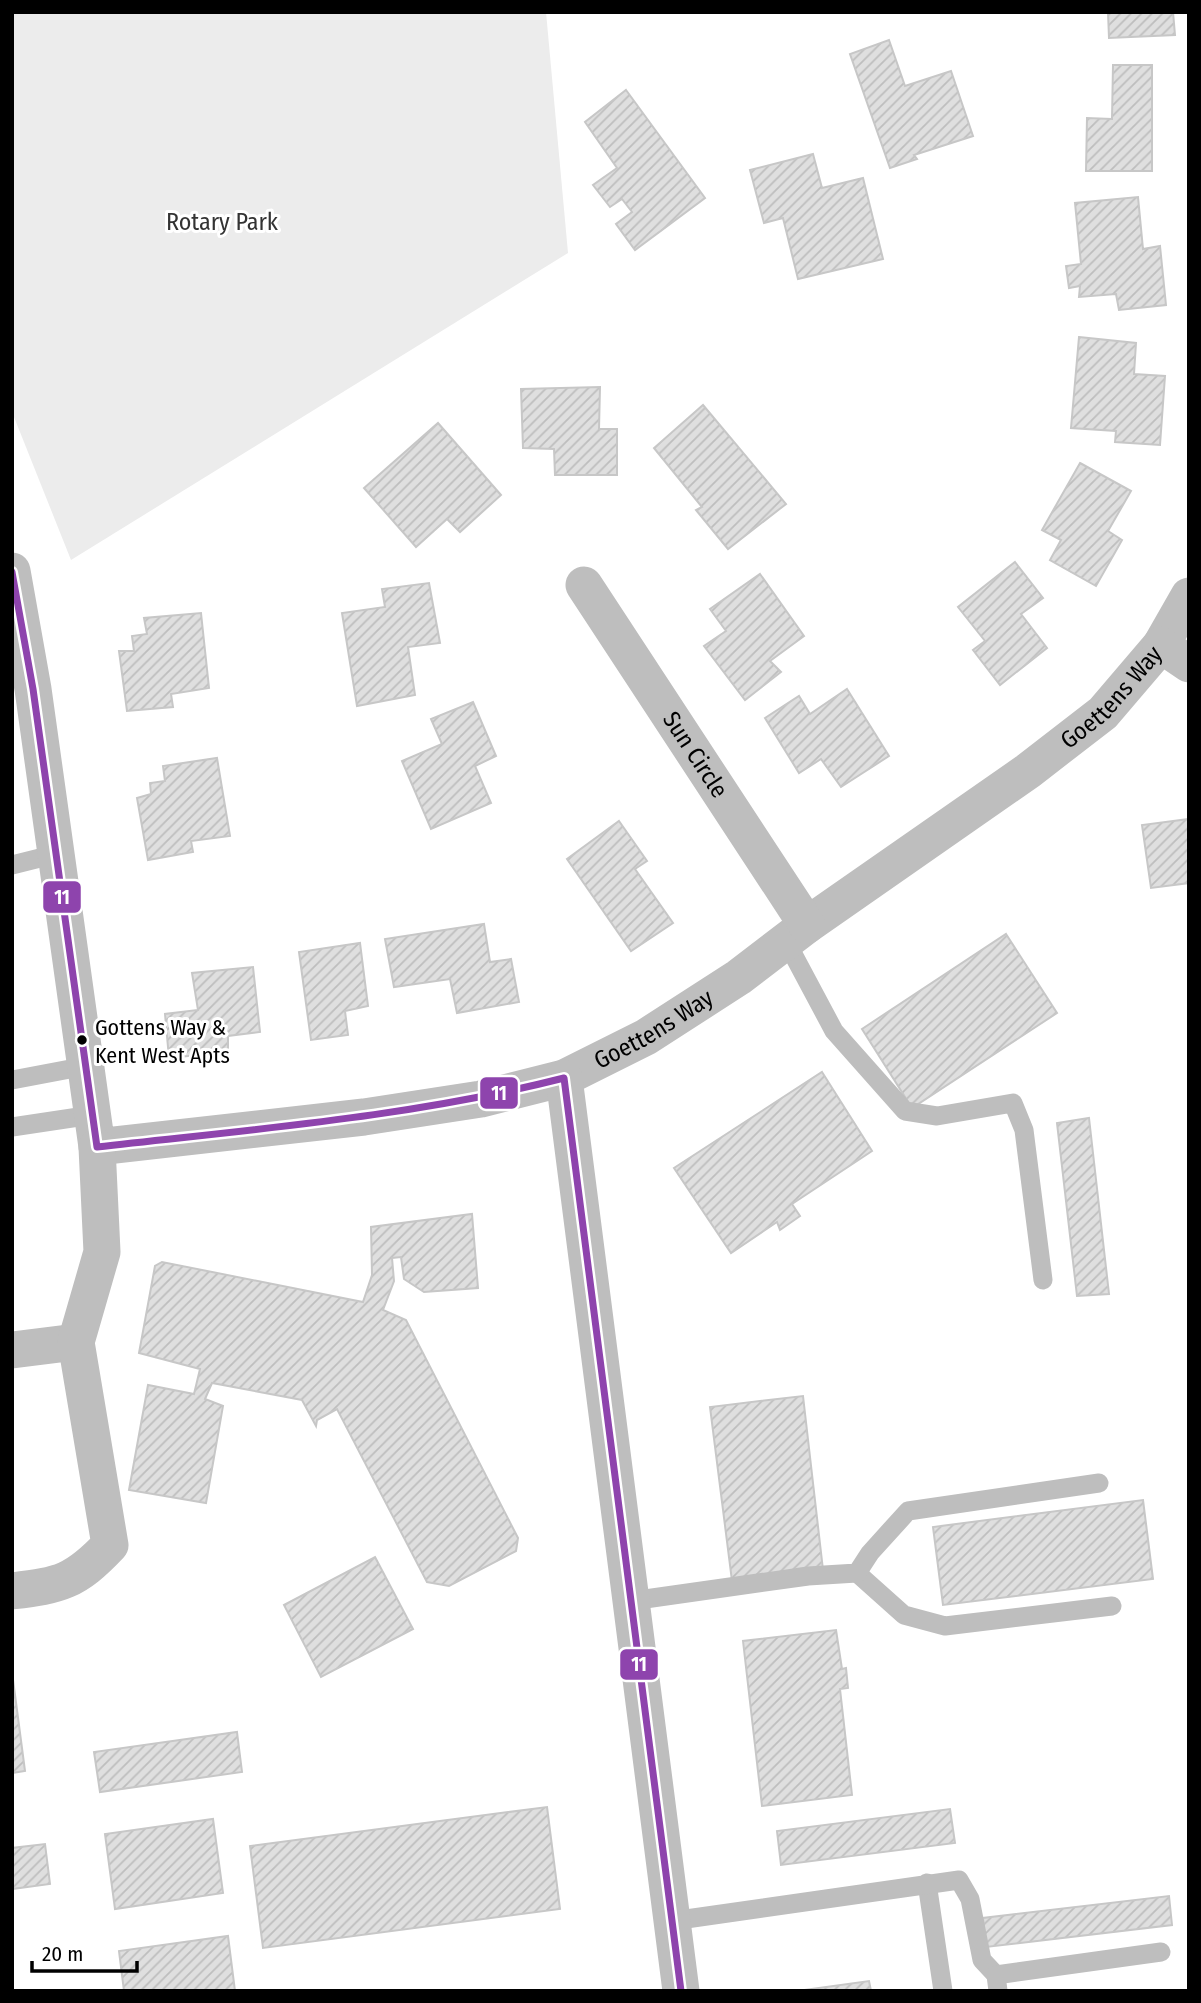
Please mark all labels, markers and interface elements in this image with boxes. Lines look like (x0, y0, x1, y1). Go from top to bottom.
park label: Rotary Park (166, 208, 279, 236)
street label: Goettens Way (1055, 640, 1168, 755)
street label: Sun Circle (657, 706, 734, 803)
line badge: 11 (42, 880, 82, 914)
text: 11 (54, 886, 70, 909)
street label: Goettens Way (589, 983, 719, 1075)
place label: Gottens Way & Kent West Apts (95, 1014, 230, 1069)
marker: Gottens Way & Kent West Apts (75, 1033, 89, 1047)
line badge: 11 (479, 1076, 519, 1110)
text: 11 (491, 1082, 507, 1105)
line badge: 11 (619, 1648, 659, 1681)
text: 11 (631, 1653, 647, 1676)
scale bar (32, 1930, 136, 1974)
text: 20 m (42, 1941, 83, 1967)

